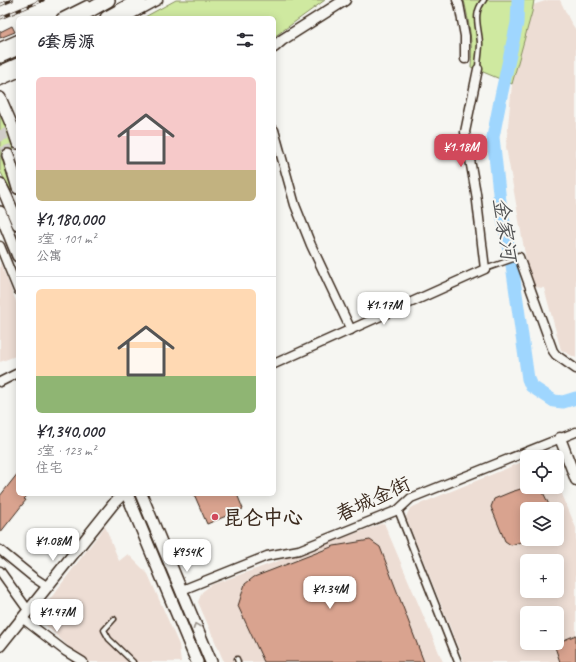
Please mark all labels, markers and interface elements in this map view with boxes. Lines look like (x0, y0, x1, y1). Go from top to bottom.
icon: filters (234, 29, 256, 51)
text: 6套房源 (36, 31, 95, 52)
icon: home (110, 103, 182, 175)
pin: ¥1.18M (428, 134, 494, 168)
text: ¥1.18M (443, 139, 479, 155)
water label: 金家河 (488, 196, 523, 265)
text: ¥1,180,000 (36, 209, 104, 230)
text: 3室 · 101 m² (36, 231, 96, 247)
text: 公寓 (36, 248, 62, 264)
pin: ¥1.17M (351, 292, 417, 326)
text: ¥1.17M (366, 297, 402, 313)
icon: home (110, 315, 182, 387)
text: ¥1,340,000 (36, 421, 104, 442)
text: 5室 · 123 m² (36, 443, 96, 459)
map controls (520, 450, 564, 650)
button: locate (520, 450, 564, 494)
text: 住宅 (36, 460, 62, 476)
street label: 春城金街 (331, 471, 415, 527)
button: layers (520, 502, 564, 546)
place label: 昆仑中心 (223, 505, 303, 530)
marker: 昆仑中心 (210, 512, 220, 522)
pin: ¥1.08M (20, 528, 86, 562)
text: ¥1.08M (35, 533, 71, 549)
pin: ¥954K (159, 539, 215, 573)
text: ¥954K (172, 544, 202, 560)
button: + (520, 554, 564, 598)
pin: ¥1.34M (297, 576, 363, 610)
text: ¥1.34M (312, 581, 348, 597)
pin: ¥1.47M (24, 599, 90, 633)
text: ¥1.47M (39, 604, 75, 620)
button: − (520, 606, 564, 650)
one-way arrow (193, 623, 201, 630)

